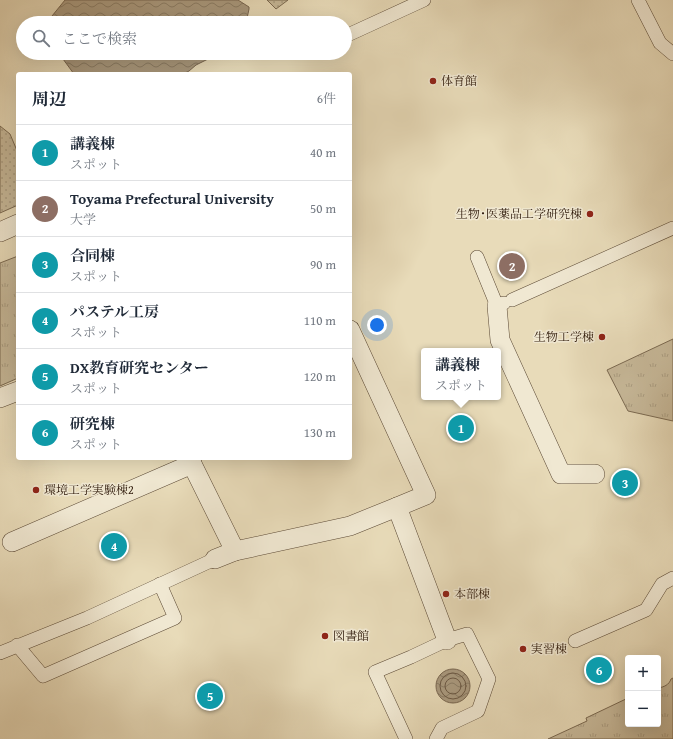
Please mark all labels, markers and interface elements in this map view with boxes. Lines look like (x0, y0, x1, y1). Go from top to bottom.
search box (16, 16, 352, 60)
icon: search (30, 27, 52, 49)
text: ここで検索 (62, 28, 137, 49)
place label: 体育館 (441, 72, 477, 89)
marker: 体育館 (428, 76, 438, 86)
text: 周辺 (32, 86, 66, 111)
text: 6件 (317, 89, 336, 108)
text: 講義棟 (70, 133, 115, 154)
text: 1 (42, 143, 48, 162)
text: 40 m (310, 143, 336, 162)
text: スポット (70, 155, 122, 174)
text: Toyama Prefectural University (70, 188, 274, 209)
text: 2 (42, 199, 48, 218)
text: 50 m (310, 199, 336, 218)
place label: 生物･医薬品工学研究棟 (456, 205, 582, 222)
marker: 生物･医薬品工学研究棟 (585, 209, 595, 219)
text: 大学 (70, 210, 96, 229)
text: 合同棟 (70, 245, 115, 266)
pin: 2 (499, 251, 525, 281)
text: 3 (42, 255, 48, 274)
text: 90 m (310, 255, 336, 274)
text: スポット (70, 267, 122, 286)
text: パステル工房 (70, 301, 159, 322)
text: 4 (42, 311, 48, 330)
text: 110 m (304, 311, 336, 330)
your location (367, 315, 387, 335)
text: スポット (70, 323, 122, 342)
place label: 生物工学棟 (534, 328, 594, 345)
marker: 生物工学棟 (597, 332, 607, 342)
popup (421, 348, 501, 400)
text: 講義棟 (435, 354, 480, 375)
text: DX教育研究センター (70, 357, 209, 378)
text: 5 (42, 367, 48, 386)
text: 120 m (304, 367, 336, 386)
text: スポット (435, 376, 487, 395)
text: スポット (70, 379, 122, 398)
text: 研究棟 (70, 413, 115, 434)
pin: 1 (448, 413, 474, 443)
text: 6 (42, 423, 48, 442)
text: 130 m (304, 423, 336, 442)
text: スポット (70, 435, 122, 454)
pin: 3 (612, 468, 638, 498)
place label: 環境工学実験棟2 (44, 481, 134, 498)
marker: 環境工学実験棟2 (31, 485, 41, 495)
pin: 4 (101, 531, 127, 561)
place label: 本部棟 (454, 585, 490, 602)
marker: 本部棟 (441, 589, 451, 599)
place label: 図書館 (333, 627, 369, 644)
marker: 図書館 (320, 631, 330, 641)
place label: 実習棟 (531, 640, 567, 657)
marker: 実習棟 (518, 644, 528, 654)
pin: 6 (586, 655, 612, 685)
map controls (625, 655, 661, 727)
button: + (625, 655, 661, 691)
pin: 5 (197, 681, 223, 711)
button: − (625, 691, 661, 727)

